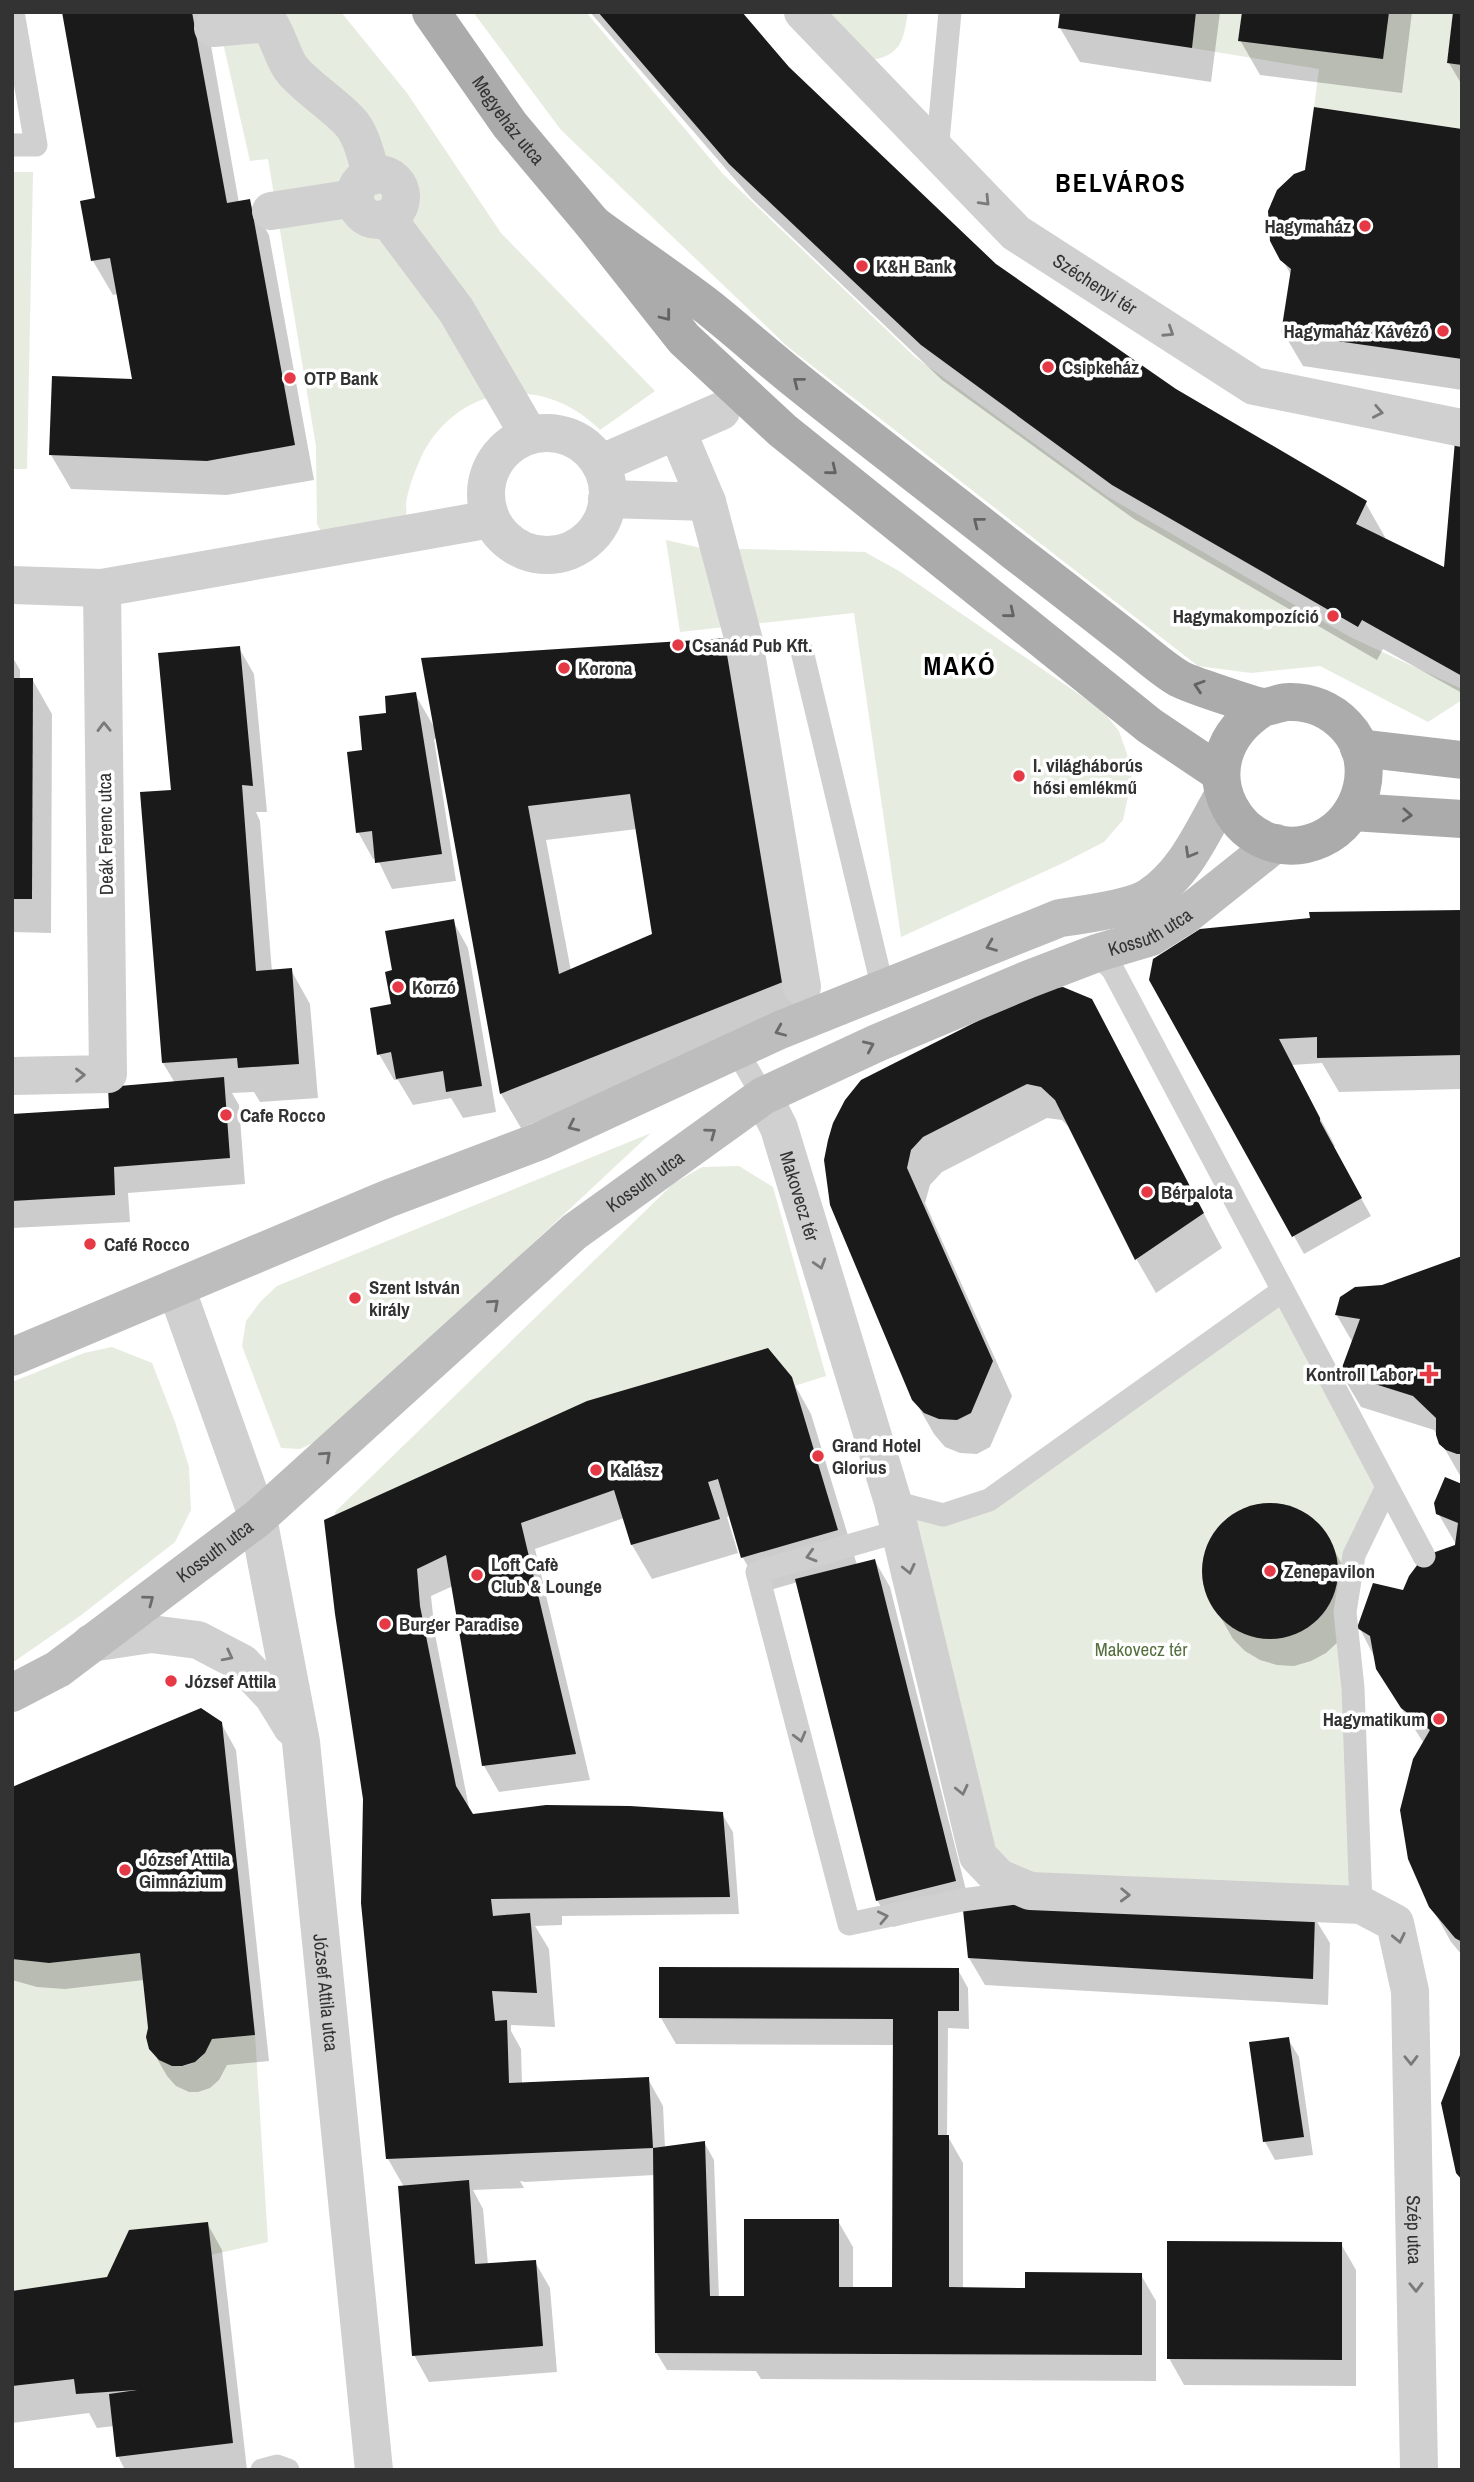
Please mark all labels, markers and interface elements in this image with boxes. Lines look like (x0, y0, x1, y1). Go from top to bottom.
street label: Megyeház utca (466, 70, 551, 170)
district label: BELVÁROS (1055, 165, 1187, 200)
one-way arrow (976, 193, 989, 206)
place label: Hagymaház (1264, 213, 1351, 239)
marker: Hagymaház (1357, 218, 1373, 234)
street label: Széchenyi tér (1048, 247, 1143, 321)
place label: K&H Bank (876, 253, 953, 279)
marker: K&H Bank (854, 258, 870, 274)
one-way arrow (657, 308, 670, 321)
place label: Hagymaház Kávézó (1284, 318, 1429, 344)
marker: Hagymaház Kávézó (1435, 323, 1451, 339)
one-way arrow (1162, 324, 1175, 337)
place label: Csipkeház (1062, 354, 1139, 380)
marker: Csipkeház (1040, 359, 1056, 375)
place label: OTP Bank (304, 365, 379, 391)
marker: OTP Bank (282, 370, 298, 386)
one-way arrow (794, 378, 806, 391)
one-way arrow (1372, 403, 1384, 418)
one-way arrow (824, 462, 837, 474)
one-way arrow (973, 518, 985, 531)
place label: Hagymakompozíció (1173, 603, 1319, 629)
one-way arrow (1002, 604, 1014, 617)
marker: Hagymakompozíció (1325, 608, 1341, 624)
place label: Csanád Pub Kft. (692, 632, 812, 658)
marker: Csanád Pub Kft. (670, 637, 686, 653)
district label: MAKÓ (923, 648, 997, 683)
place label: Korona (578, 655, 633, 681)
marker: Korona (556, 660, 572, 676)
one-way arrow (1193, 680, 1206, 694)
one-way arrow (96, 721, 112, 732)
place label: I. világháborús hősi emlékmű (1033, 752, 1143, 800)
marker: I. világháborús hősi emlékmű (1011, 768, 1027, 784)
street label: Deák Ferenc utca (91, 772, 119, 895)
one-way arrow (1402, 808, 1413, 823)
one-way arrow (1185, 846, 1198, 858)
street label: Kossuth utca (1105, 902, 1198, 962)
one-way arrow (986, 937, 998, 951)
place label: Korzó (412, 974, 456, 1000)
marker: Korzó (390, 979, 406, 995)
one-way arrow (775, 1023, 787, 1037)
one-way arrow (862, 1040, 874, 1054)
one-way arrow (75, 1067, 86, 1082)
place label: Cafe Rocco (240, 1102, 326, 1128)
marker: Cafe Rocco (218, 1107, 234, 1123)
one-way arrow (568, 1118, 580, 1132)
one-way arrow (703, 1129, 716, 1141)
street label: Kossuth utca (601, 1144, 689, 1218)
street label: Makovecz tér (774, 1148, 826, 1245)
place label: Bérpalota (1161, 1179, 1233, 1205)
marker: Bérpalota (1139, 1184, 1155, 1200)
place label: Café Rocco (104, 1231, 190, 1257)
marker: Café Rocco (82, 1236, 98, 1252)
one-way arrow (812, 1257, 826, 1269)
place label: Szent István király (369, 1274, 460, 1322)
marker: Szent István király (347, 1290, 363, 1306)
one-way arrow (486, 1299, 499, 1312)
place label: Kontroll Labor (1306, 1361, 1413, 1387)
marker: Kontroll Labor (1419, 1364, 1439, 1384)
place label: Grand Hotel Glorius (832, 1432, 921, 1480)
marker: Grand Hotel Glorius (810, 1448, 826, 1464)
one-way arrow (318, 1452, 331, 1464)
place label: Kalász (610, 1457, 660, 1483)
marker: Kalász (588, 1462, 604, 1478)
street label: Kossuth utca (171, 1513, 259, 1588)
one-way arrow (805, 1548, 817, 1562)
place label: Loft Cafè Club & Lounge (491, 1551, 602, 1599)
place label: Zenepavilon (1284, 1558, 1375, 1584)
one-way arrow (901, 1562, 916, 1574)
marker: Zenepavilon (1262, 1563, 1278, 1579)
marker: Loft Cafè Club & Lounge (469, 1567, 485, 1583)
one-way arrow (142, 1595, 154, 1608)
place label: Burger Paradise (399, 1611, 520, 1637)
marker: Burger Paradise (377, 1616, 393, 1632)
park label: Makovecz tér (1095, 1636, 1188, 1662)
one-way arrow (221, 1647, 233, 1661)
place label: József Attila (185, 1668, 277, 1694)
marker: József Attila (163, 1673, 179, 1689)
place label: Hagymatikum (1323, 1706, 1425, 1732)
marker: Hagymatikum (1431, 1711, 1447, 1727)
one-way arrow (792, 1731, 806, 1743)
one-way arrow (954, 1784, 968, 1796)
place label: József Attila Gimnázium (139, 1846, 231, 1894)
marker: József Attila Gimnázium (117, 1862, 133, 1878)
one-way arrow (1120, 1887, 1131, 1902)
one-way arrow (877, 1911, 889, 1925)
street label: József Attila utca (307, 1932, 345, 2053)
one-way arrow (1390, 1932, 1405, 1944)
one-way arrow (1404, 2054, 1419, 2065)
street label: Szép utca (1401, 2195, 1428, 2265)
one-way arrow (1408, 2282, 1424, 2293)

